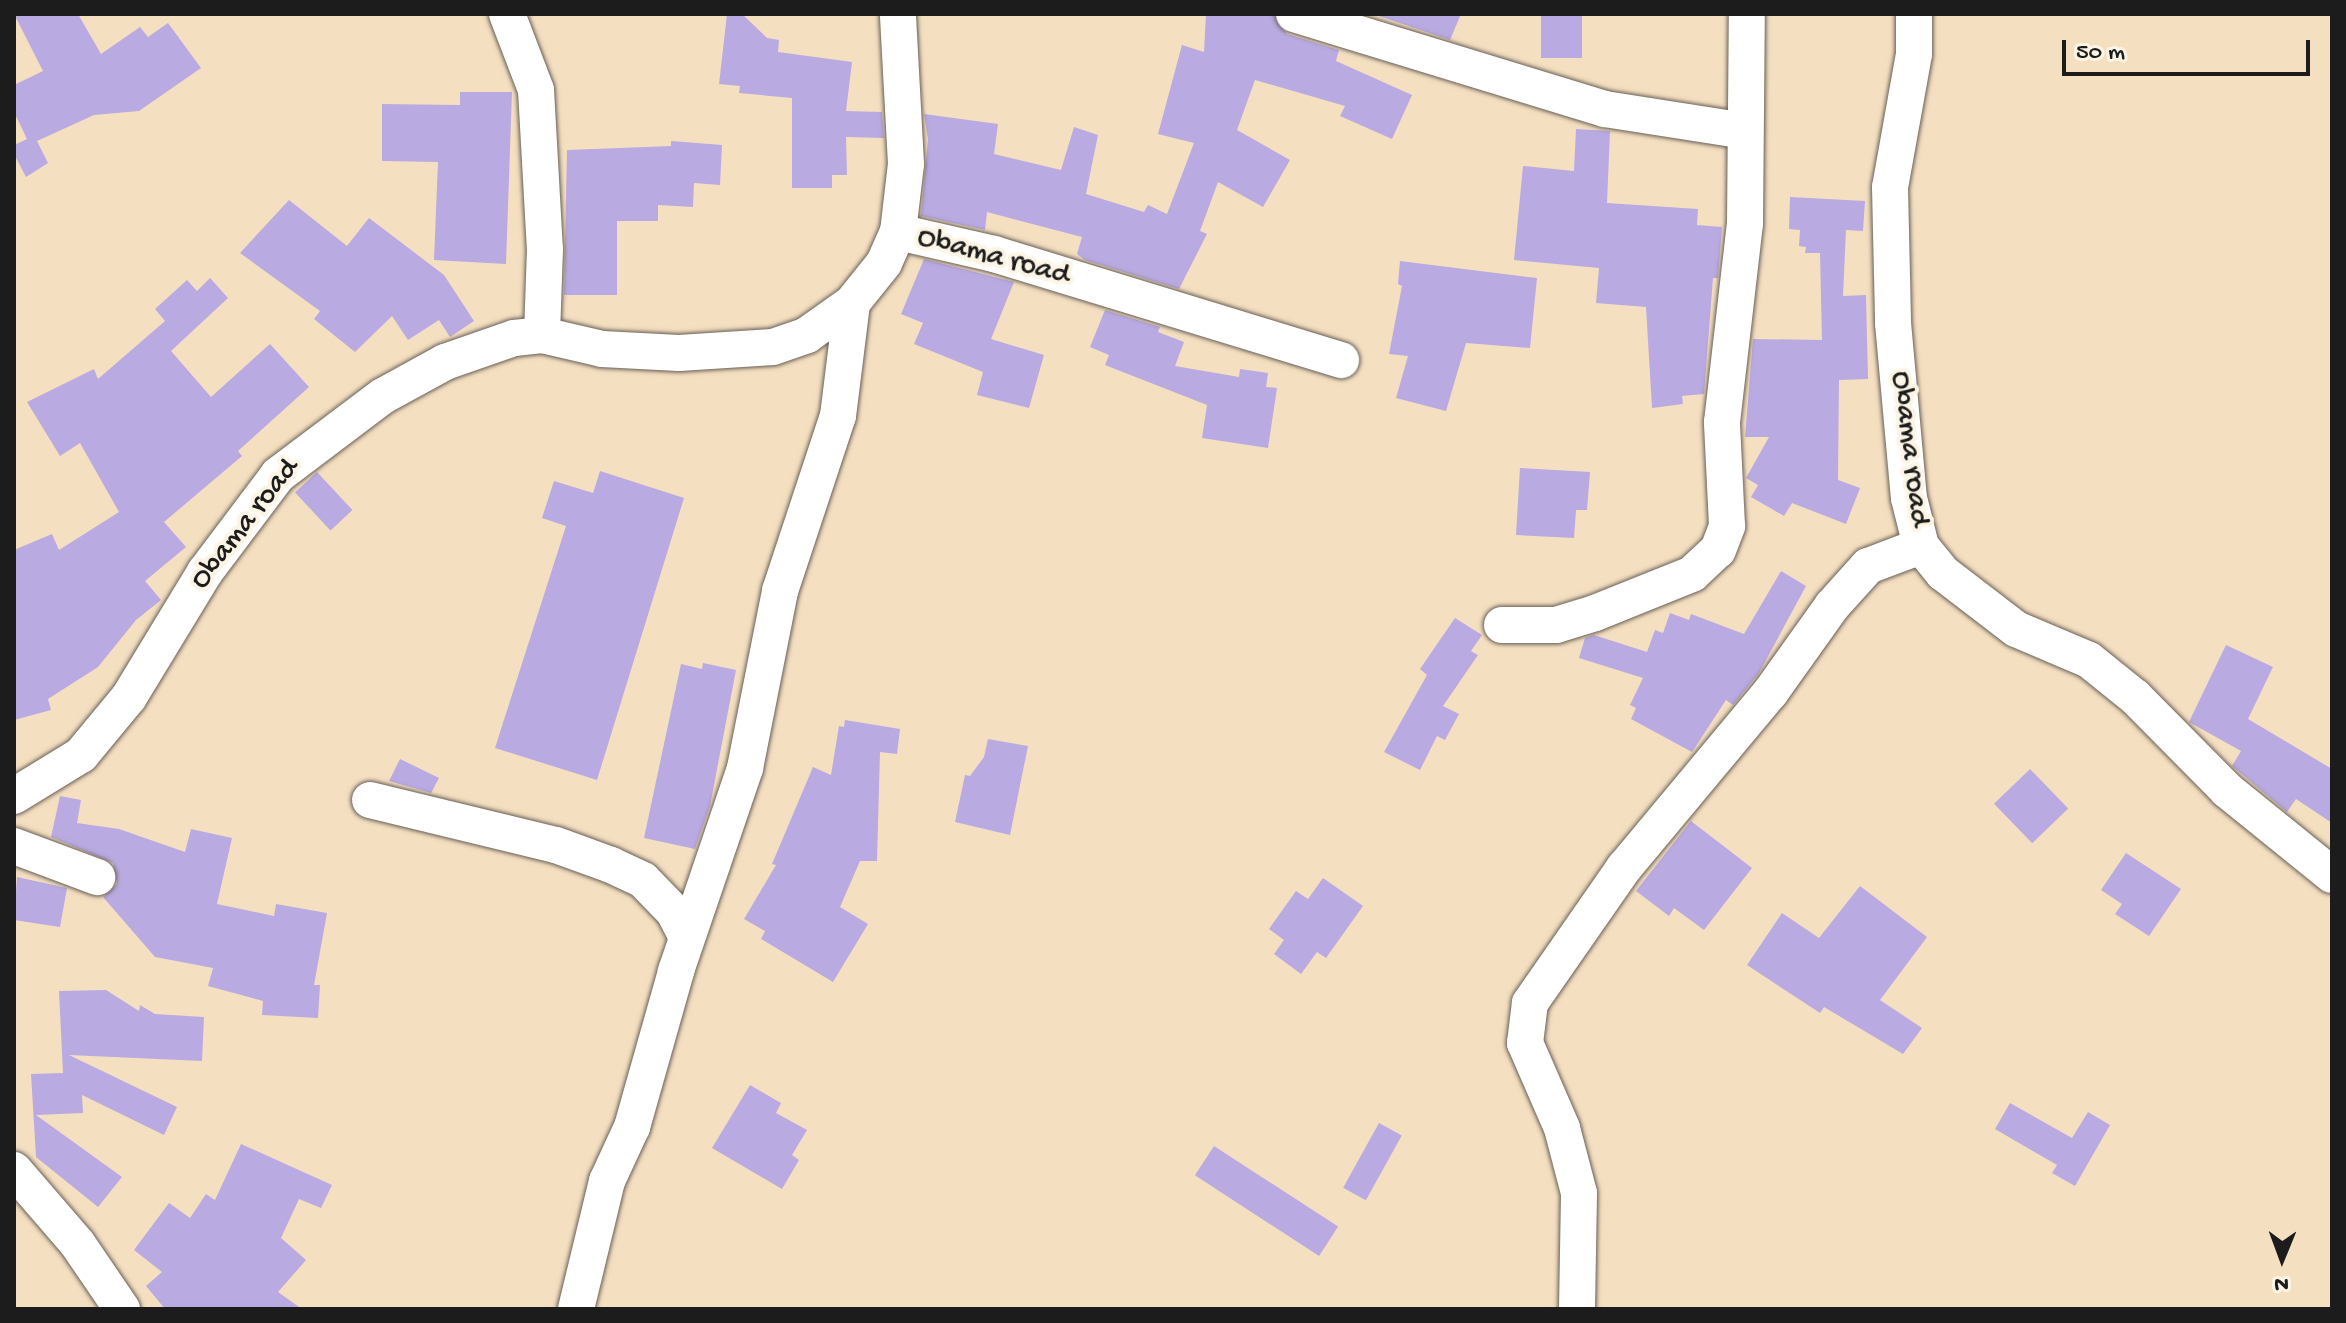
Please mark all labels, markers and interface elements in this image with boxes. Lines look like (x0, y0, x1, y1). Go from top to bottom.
scale bar (2066, 24, 2314, 74)
text: 50 m (2076, 39, 2125, 68)
street label: Obama road (913, 220, 1073, 296)
street label: Obama road (1881, 369, 1935, 529)
street label: Obama road (184, 452, 308, 598)
north arrow (2242, 1219, 2322, 1299)
text: N (2274, 1270, 2289, 1296)

